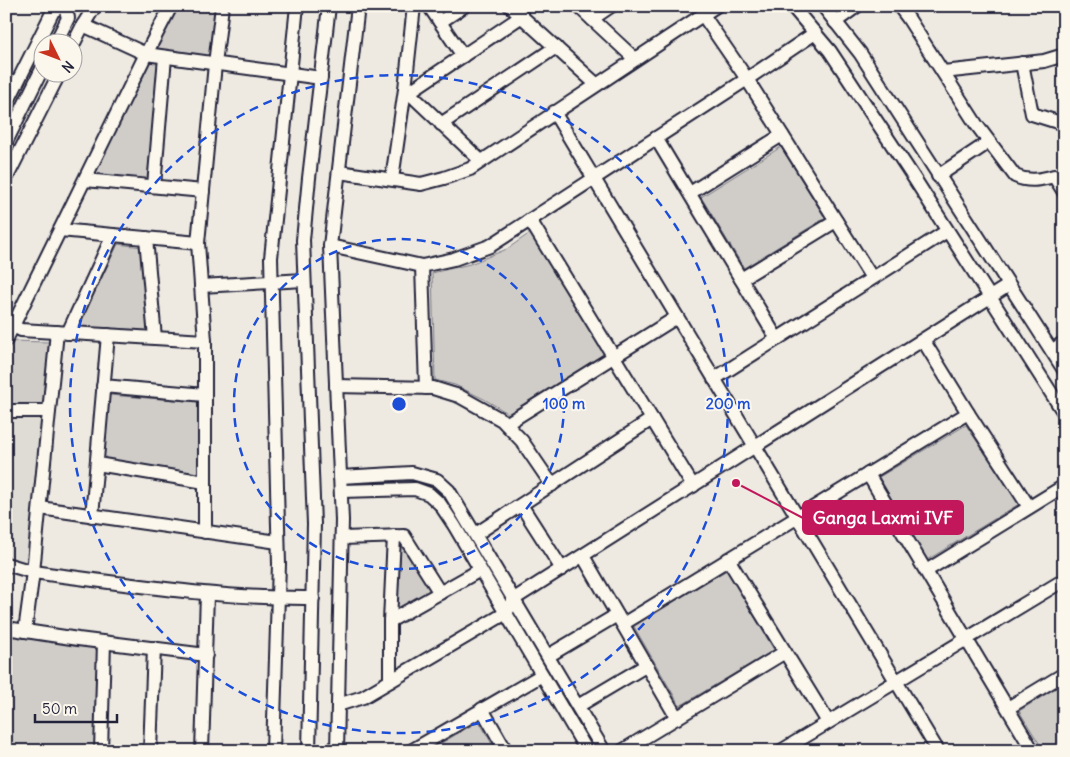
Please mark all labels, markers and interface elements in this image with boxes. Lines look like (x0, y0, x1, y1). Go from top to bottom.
north arrow (32, 32, 82, 82)
text: N (58, 57, 78, 76)
text: 100 m (543, 394, 585, 413)
text: 200 m (706, 394, 750, 413)
centre of rings (390, 395, 408, 413)
callout: Ganga Laxmi IVF (803, 501, 963, 534)
text: Ganga Laxmi IVF (813, 506, 954, 529)
scale bar (35, 692, 118, 724)
text: 50 m (42, 699, 77, 718)

